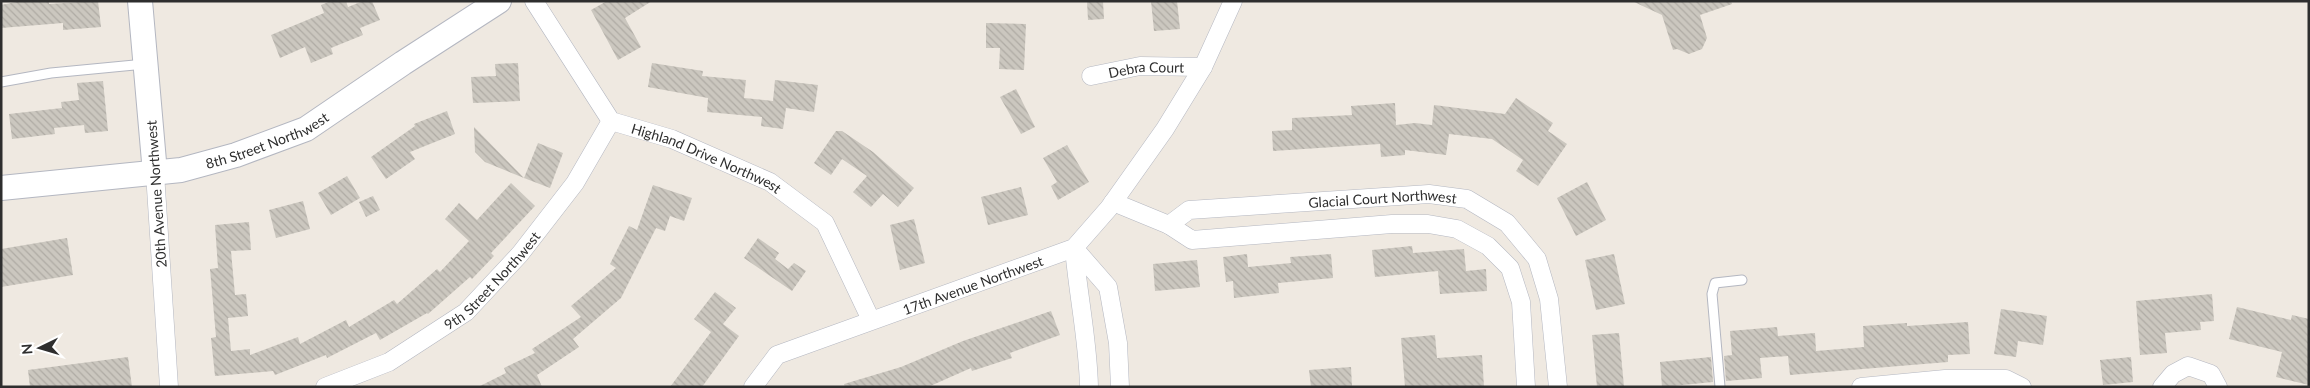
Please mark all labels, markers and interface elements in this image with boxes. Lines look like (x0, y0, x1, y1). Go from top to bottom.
street label: Debra Court (1107, 57, 1184, 81)
street label: 8th Street Northwest (204, 108, 331, 171)
street label: Highland Drive Northwest (629, 119, 785, 196)
street label: 20th Avenue Northwest (142, 120, 170, 268)
street label: Glacial Court Northwest (1308, 185, 1458, 211)
street label: 9th Street Northwest (440, 228, 543, 333)
street label: 17th Avenue Northwest (900, 251, 1045, 318)
north arrow (15, 323, 65, 373)
text: N (18, 343, 35, 355)

